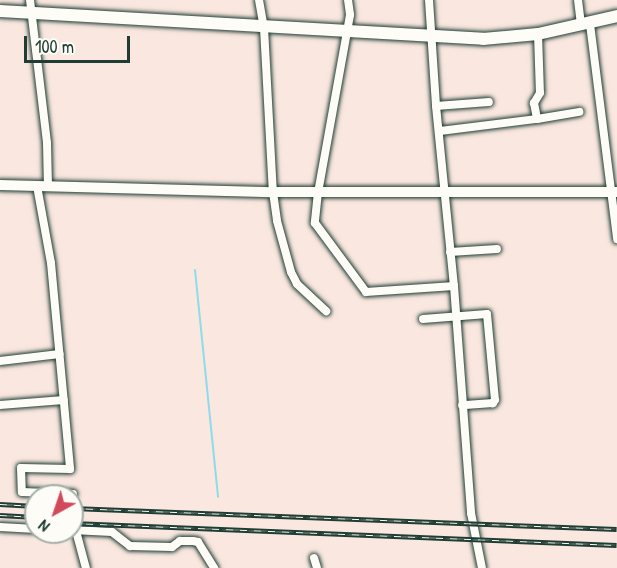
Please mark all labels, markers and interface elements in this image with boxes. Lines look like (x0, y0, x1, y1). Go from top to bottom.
scale bar (27, 24, 134, 62)
text: 100 m (35, 34, 74, 59)
north arrow (24, 484, 84, 544)
text: N (33, 515, 54, 537)

